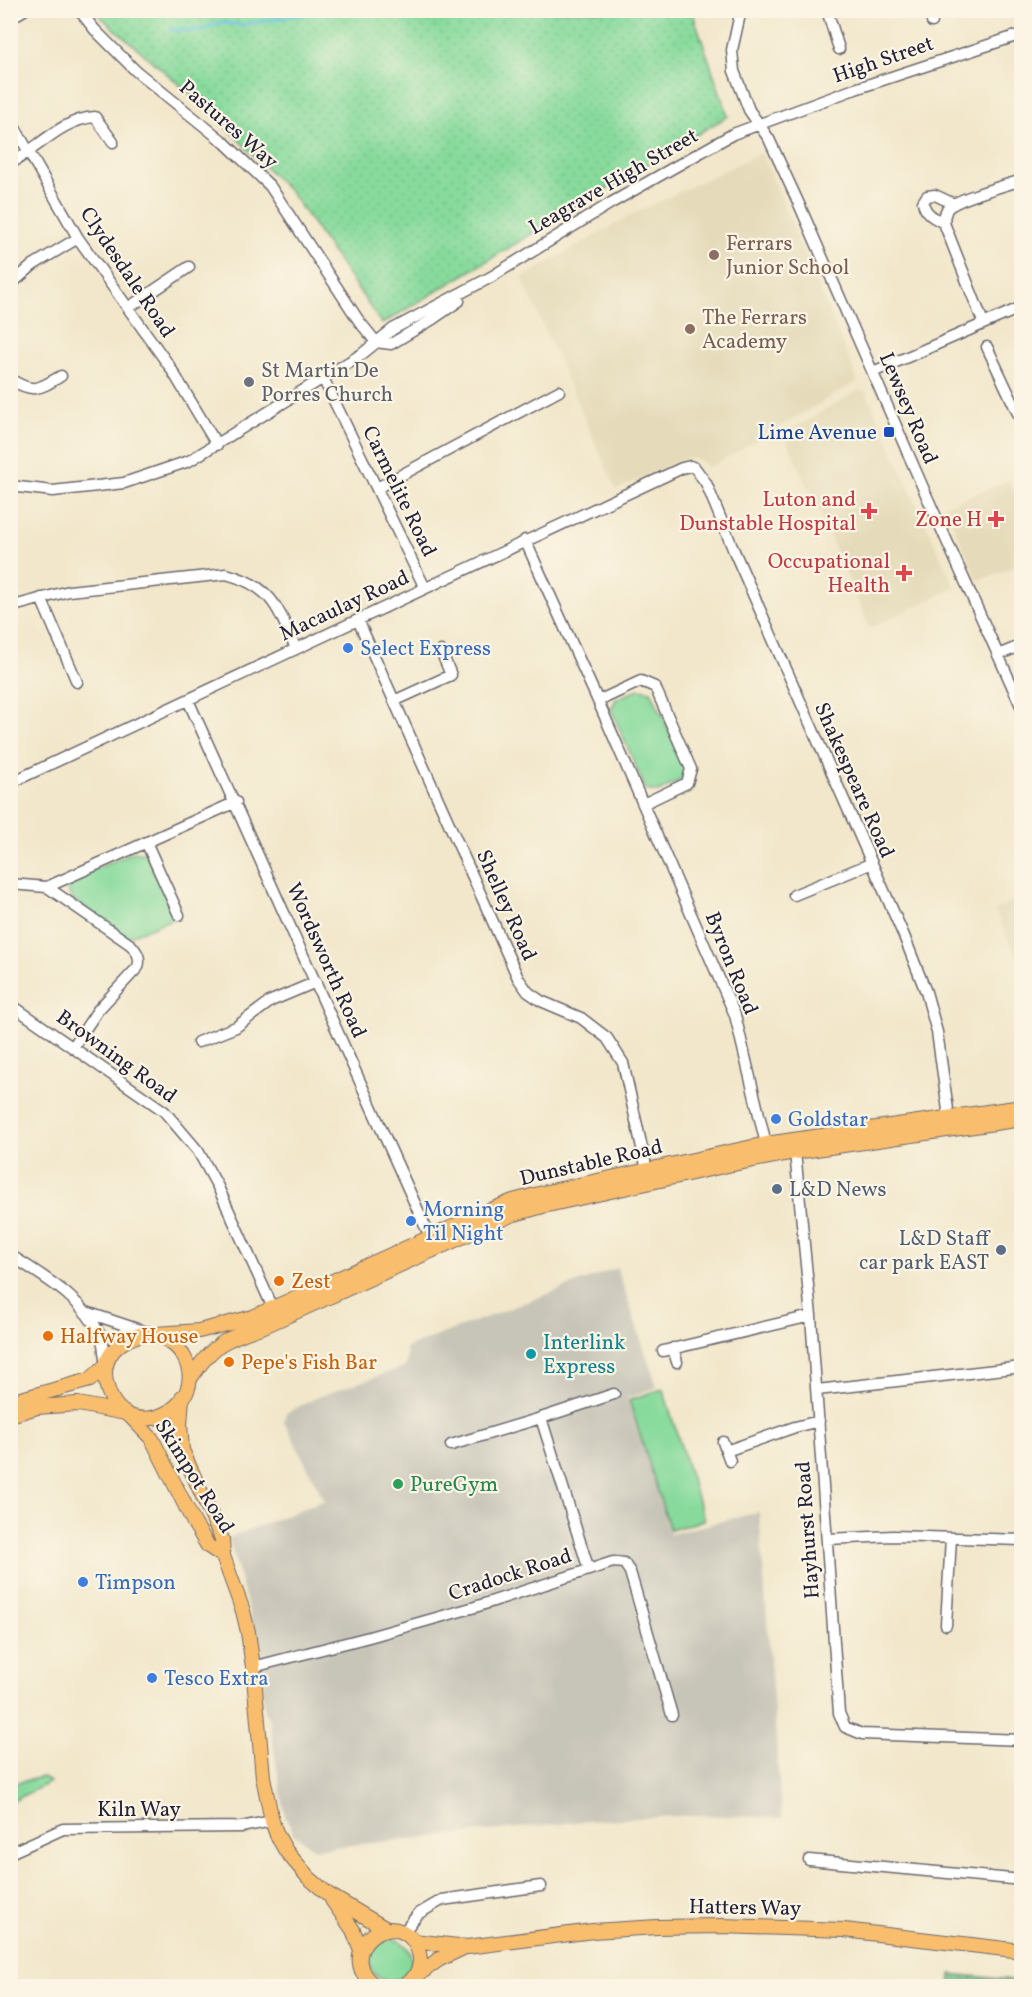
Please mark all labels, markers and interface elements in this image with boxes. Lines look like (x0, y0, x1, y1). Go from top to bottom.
street label: High Street (829, 30, 938, 91)
street label: Pastures Way (172, 74, 284, 177)
street label: Leagrave High Street (524, 122, 704, 243)
street label: Clydesdale Road (72, 202, 181, 344)
place label: Ferrars Junior School (726, 230, 849, 283)
marker: Ferrars Junior School (707, 248, 721, 262)
place label: The Ferrars Academy (702, 304, 807, 357)
marker: The Ferrars Academy (683, 322, 697, 336)
street label: Lewsey Road (871, 348, 944, 469)
place label: St Martin De Porres Church (261, 357, 393, 410)
marker: St Martin De Porres Church (242, 375, 256, 389)
place label: Lime Avenue (757, 419, 877, 448)
street label: Carmelite Road (354, 421, 443, 562)
marker: Lime Avenue (882, 425, 896, 439)
place label: Luton and Dunstable Hospital (679, 486, 856, 539)
marker: Luton and Dunstable Hospital (860, 502, 878, 520)
place label: Zone H (915, 506, 982, 535)
marker: Zone H (987, 510, 1005, 528)
place label: Occupational Health (768, 548, 890, 601)
street label: Macaulay Road (275, 564, 414, 649)
marker: Occupational Health (895, 564, 913, 582)
place label: Select Express (360, 635, 491, 664)
marker: Select Express (341, 641, 355, 655)
street label: Shakespeare Road (806, 698, 901, 863)
street label: Shelley Road (468, 845, 543, 966)
street label: Wordsworth Road (278, 878, 373, 1043)
street label: Byron Road (697, 908, 764, 1019)
street label: Browning Road (50, 1004, 182, 1111)
place label: Goldstar (788, 1106, 868, 1135)
marker: Goldstar (769, 1112, 783, 1126)
street label: Dunstable Road (517, 1133, 666, 1194)
place label: L&D News (789, 1176, 886, 1205)
marker: L&D News (770, 1182, 784, 1196)
place label: Morning Til Night (423, 1196, 504, 1249)
marker: Morning Til Night (404, 1214, 418, 1228)
place label: L&D Staff car park EAST (859, 1225, 991, 1278)
marker: L&D Staff car park EAST (994, 1243, 1008, 1257)
place label: Zest (291, 1268, 331, 1297)
marker: Zest (272, 1274, 286, 1288)
place label: Halfway House (60, 1323, 199, 1352)
marker: Halfway House (41, 1329, 55, 1343)
place label: Interlink Express (543, 1329, 626, 1382)
marker: Interlink Express (524, 1347, 538, 1361)
place label: Pepe's Fish Bar (241, 1349, 377, 1378)
marker: Pepe's Fish Bar (222, 1355, 236, 1369)
street label: Skimpot Road (147, 1414, 241, 1540)
street label: Hayhurst Road (789, 1460, 828, 1600)
place label: PureGym (410, 1471, 498, 1500)
marker: PureGym (391, 1477, 405, 1491)
street label: Cradock Road (445, 1542, 576, 1609)
place label: Timpson (95, 1569, 176, 1598)
marker: Timpson (76, 1575, 90, 1589)
place label: Tesco Extra (164, 1665, 269, 1694)
marker: Tesco Extra (145, 1671, 159, 1685)
street label: Kiln Way (97, 1796, 181, 1825)
street label: Hatters Way (689, 1893, 802, 1924)

